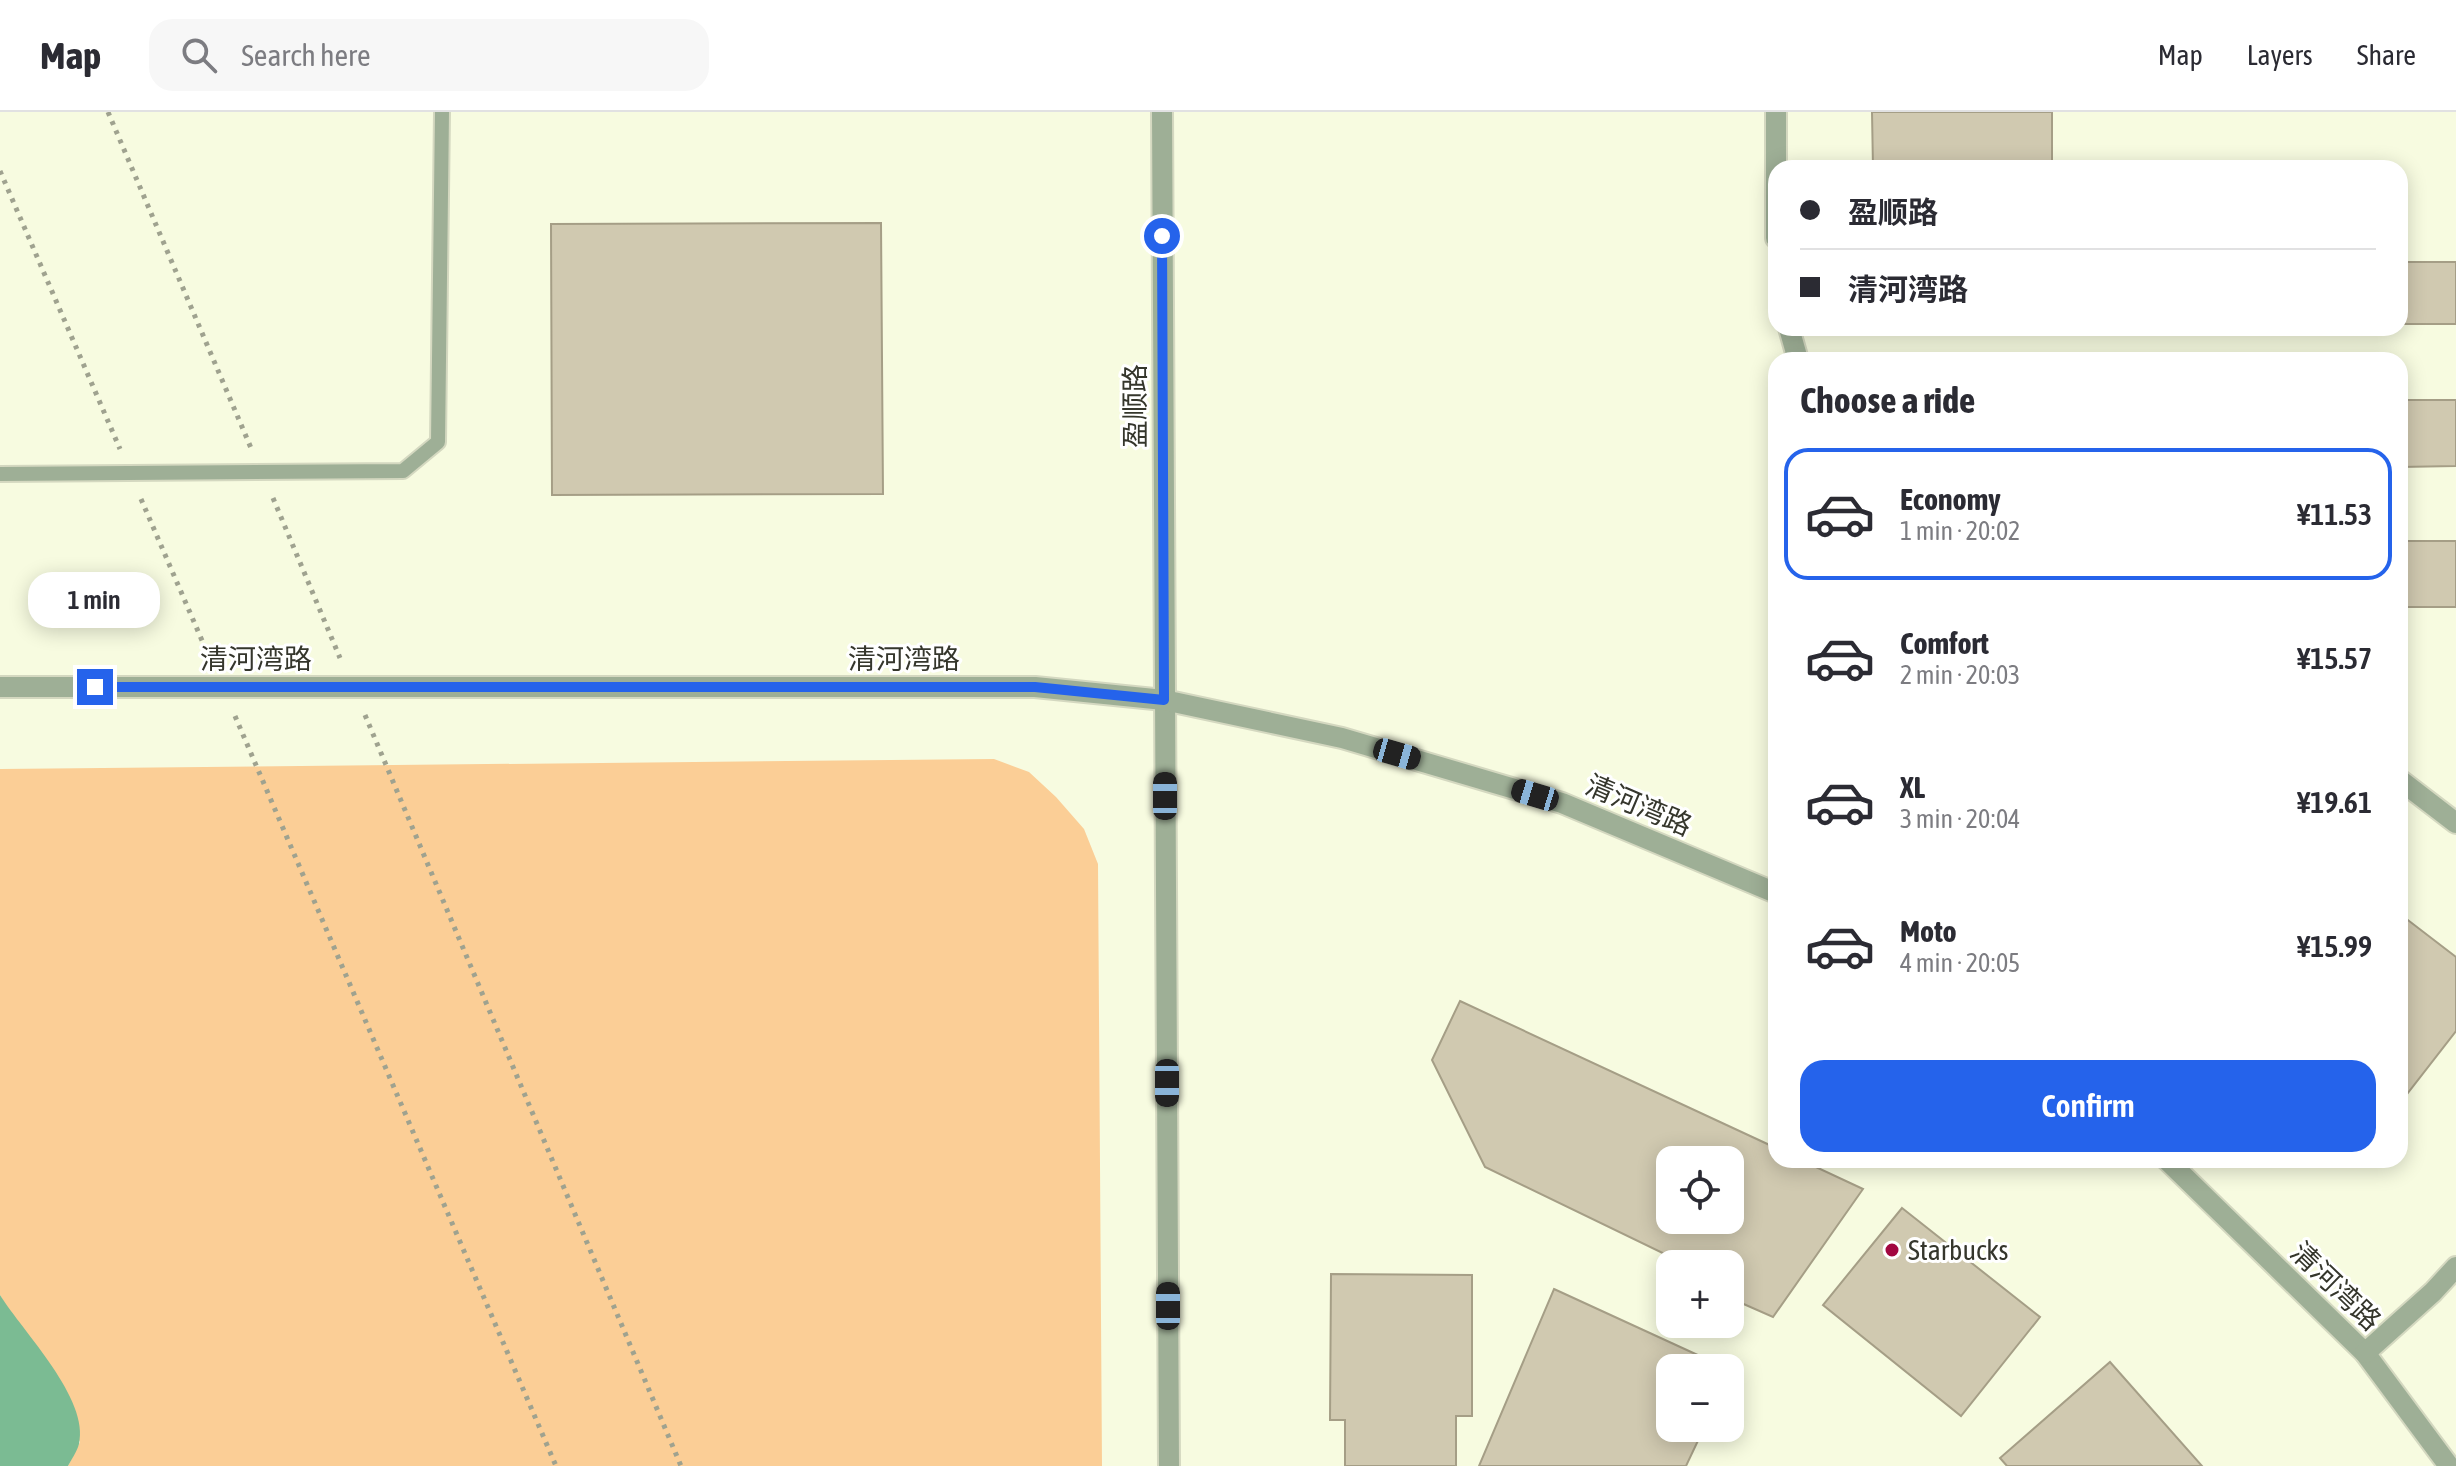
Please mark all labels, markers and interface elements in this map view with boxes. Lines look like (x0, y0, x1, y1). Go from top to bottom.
search box (149, 19, 709, 91)
icon: search (177, 33, 221, 77)
text: Map (40, 34, 101, 77)
text: Search here (241, 38, 371, 72)
text: Map (2158, 39, 2203, 71)
text: Layers (2247, 39, 2313, 71)
text: Share (2357, 39, 2416, 71)
text: 盈顺路 (1848, 195, 1938, 229)
route start (1144, 218, 1180, 254)
text: 清河湾路 (1848, 272, 1968, 306)
street label: 盈顺路 (1119, 364, 1151, 448)
text: Choose a ride (1800, 379, 1975, 421)
icon: car (1804, 478, 1876, 550)
text: Economy (1900, 482, 2001, 516)
text: ¥11.53 (2297, 497, 2372, 531)
text: 1 min · 20:02 (1900, 516, 2020, 546)
callout: 1 min (29, 571, 161, 627)
text: 1 min (67, 585, 121, 615)
icon: car (1804, 622, 1876, 694)
text: Comfort (1900, 626, 1989, 660)
text: ¥15.57 (2297, 641, 2372, 675)
street label: 清河湾路 (200, 643, 312, 675)
street label: 清河湾路 (848, 643, 960, 675)
text: 2 min · 20:03 (1900, 660, 2020, 690)
route end (77, 669, 113, 705)
car (1371, 736, 1423, 772)
icon: car (1804, 766, 1876, 838)
street label: 清河湾路 (1581, 768, 1697, 842)
text: XL (1900, 770, 1925, 804)
car (1153, 772, 1177, 820)
car (1509, 777, 1561, 813)
text: ¥19.61 (2297, 785, 2372, 819)
text: 3 min · 20:04 (1900, 804, 2020, 834)
icon: car (1804, 910, 1876, 982)
text: Moto (1900, 914, 1957, 948)
text: ¥15.99 (2297, 929, 2372, 963)
text: 4 min · 20:05 (1900, 948, 2020, 978)
car (1155, 1059, 1179, 1107)
button: Confirm (1800, 1060, 2376, 1152)
map controls (1656, 1146, 1744, 1442)
button: locate (1656, 1146, 1744, 1234)
place label: Starbucks (1908, 1234, 2008, 1266)
street label: 清河湾路 (2285, 1236, 2387, 1336)
marker: Starbucks (1883, 1241, 1901, 1259)
button: + (1656, 1250, 1744, 1338)
car (1156, 1282, 1180, 1330)
button: − (1656, 1354, 1744, 1442)

